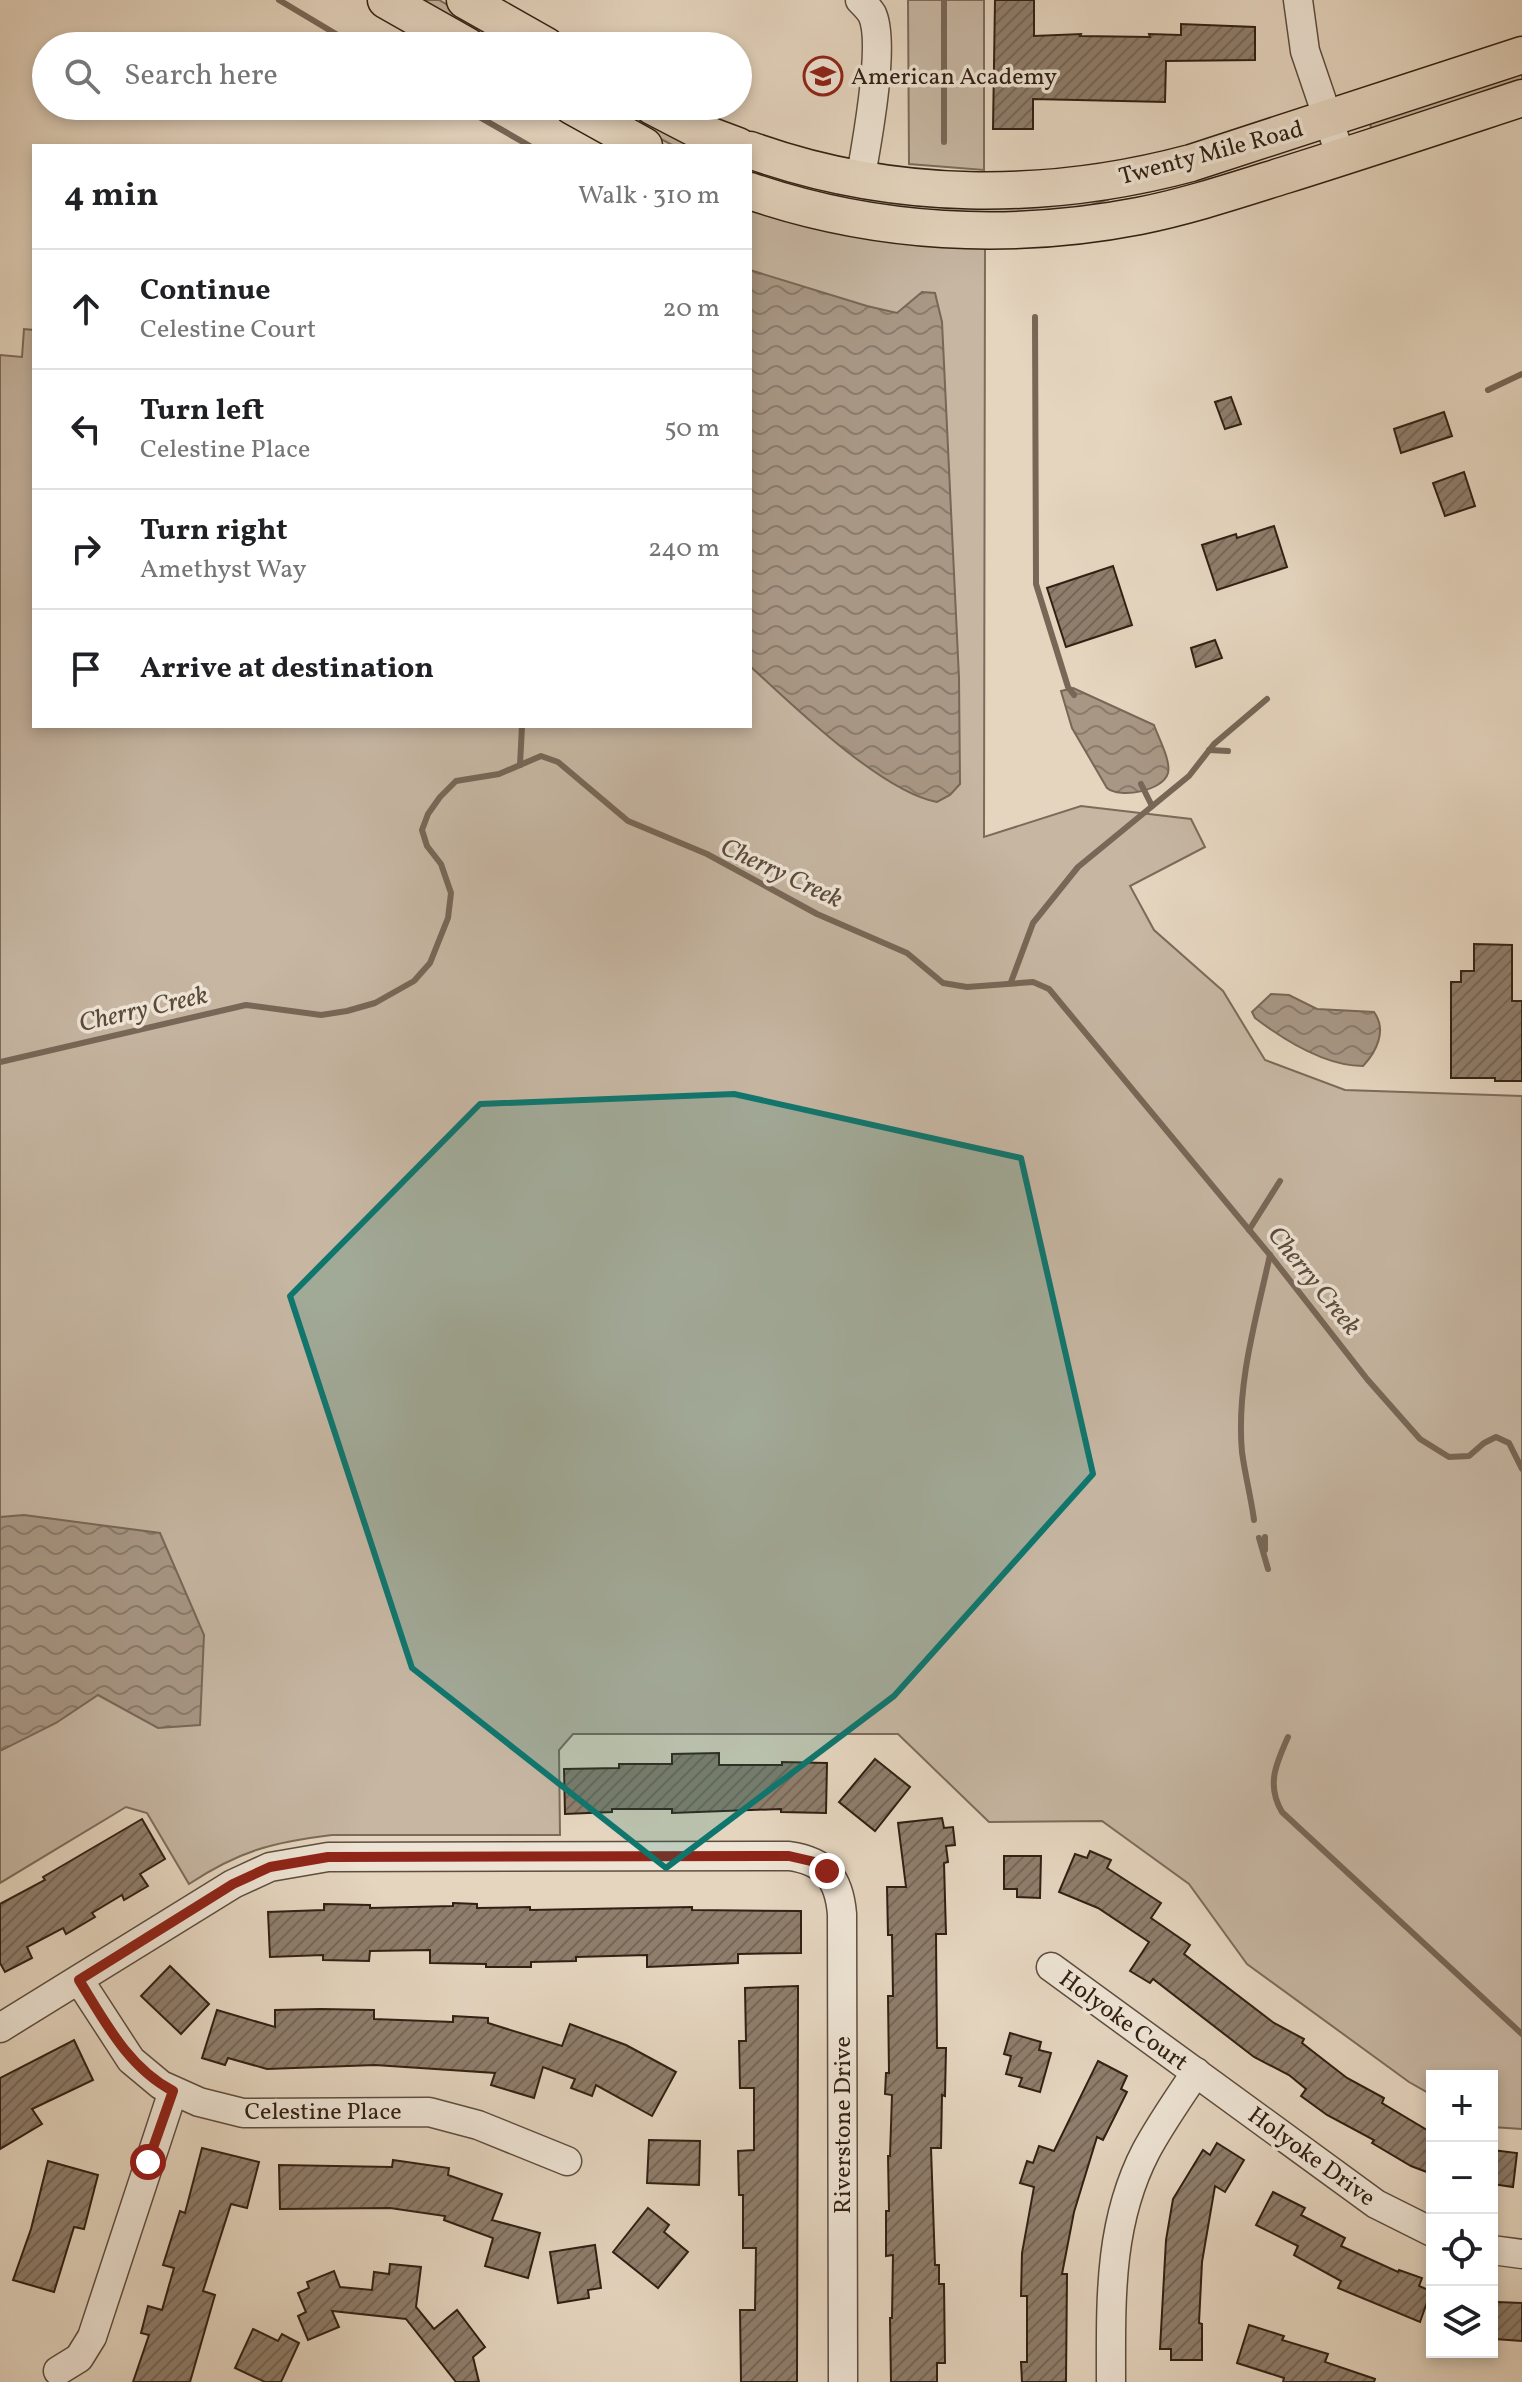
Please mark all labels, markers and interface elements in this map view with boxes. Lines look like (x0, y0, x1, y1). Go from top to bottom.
search box (32, 32, 752, 120)
icon: search (60, 54, 104, 98)
text: Search here (124, 55, 278, 97)
school or university icon: American Academy (802, 55, 844, 97)
place label: American Academy (851, 61, 1057, 95)
street label: Twenty Mile Road (1116, 113, 1307, 195)
text: 4 min (64, 173, 159, 220)
text: Walk · 310 m (578, 178, 720, 214)
text: Continue (140, 270, 271, 312)
icon: ahead (64, 287, 108, 331)
text: 20 m (662, 291, 720, 327)
text: Celestine Court (140, 312, 316, 348)
text: Turn left (140, 390, 264, 432)
icon: left (64, 407, 108, 451)
text: 50 m (664, 411, 720, 447)
text: Celestine Place (140, 432, 310, 468)
text: Turn right (140, 510, 288, 552)
icon: right (64, 527, 108, 571)
text: 240 m (648, 531, 720, 567)
text: Amethyst Way (140, 552, 306, 588)
icon: arrive (64, 647, 108, 691)
text: Arrive at destination (140, 648, 434, 690)
water label: Cherry Creek (714, 830, 848, 918)
water label: Cherry Creek (75, 978, 212, 1042)
water label: Cherry Creek (1258, 1219, 1369, 1344)
route end (809, 1853, 845, 1889)
street label: Holyoke Court (1051, 1963, 1194, 2080)
street label: Riverstone Drive (827, 2036, 861, 2214)
map controls (1426, 2070, 1498, 2358)
button: + (1426, 2070, 1498, 2142)
street label: Celestine Place (244, 2096, 402, 2130)
street label: Holyoke Drive (1240, 2100, 1382, 2216)
button: − (1426, 2142, 1498, 2214)
route start (130, 2144, 166, 2180)
button: locate (1426, 2214, 1498, 2286)
button: layers (1426, 2286, 1498, 2358)

